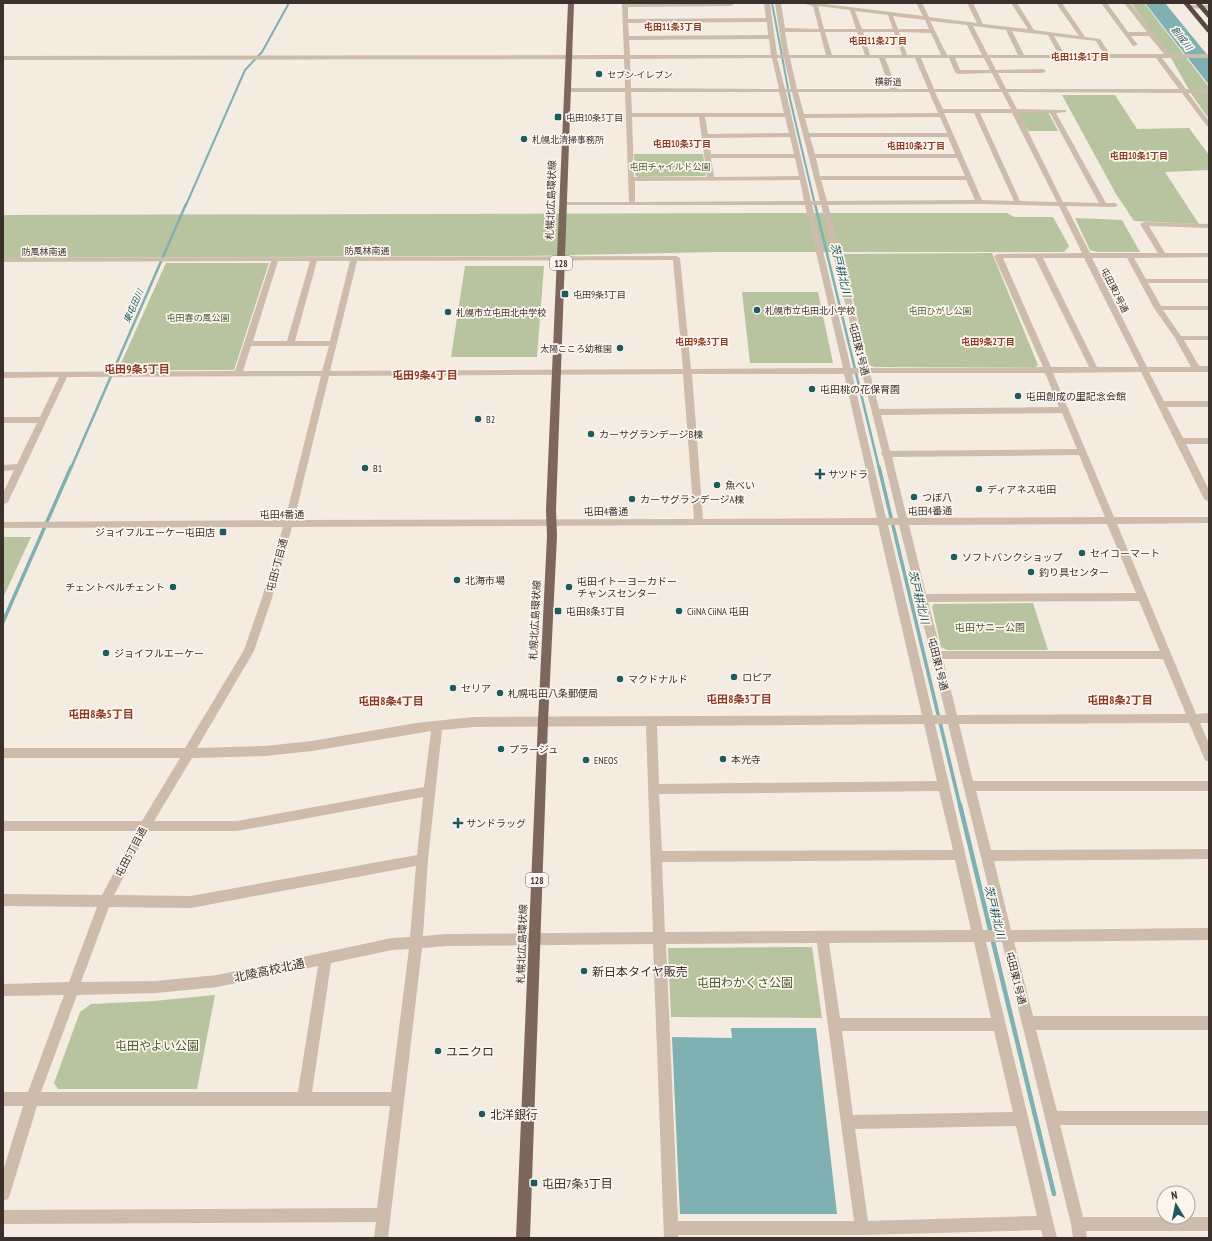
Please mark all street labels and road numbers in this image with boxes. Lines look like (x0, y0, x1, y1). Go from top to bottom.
street label: 横新道 (874, 76, 902, 87)
street label: 札幌北広島環状線 (543, 160, 559, 240)
street label: 防風林南通 (344, 245, 390, 256)
street label: 防風林南通 (21, 246, 67, 257)
road number: 128 (550, 256, 572, 270)
street label: 屯田東2号通 (1099, 266, 1131, 314)
street label: 屯田東1号通 (846, 321, 872, 377)
street label: 屯田4番通 (908, 504, 952, 518)
street label: 屯田4番通 (584, 505, 628, 518)
street label: 屯田4番通 (260, 508, 304, 521)
street label: 屯田5丁目通 (264, 537, 290, 593)
street label: 札幌北広島環状線 (526, 580, 544, 660)
street label: 屯田東1号通 (925, 636, 951, 692)
street label: 屯田5丁目通 (112, 825, 150, 879)
road number: 128 (526, 873, 548, 887)
street label: 札幌北広島環状線 (514, 904, 530, 984)
street label: 屯田東1号通 (1003, 950, 1029, 1006)
street label: 北陵高校北通 (232, 955, 306, 985)

